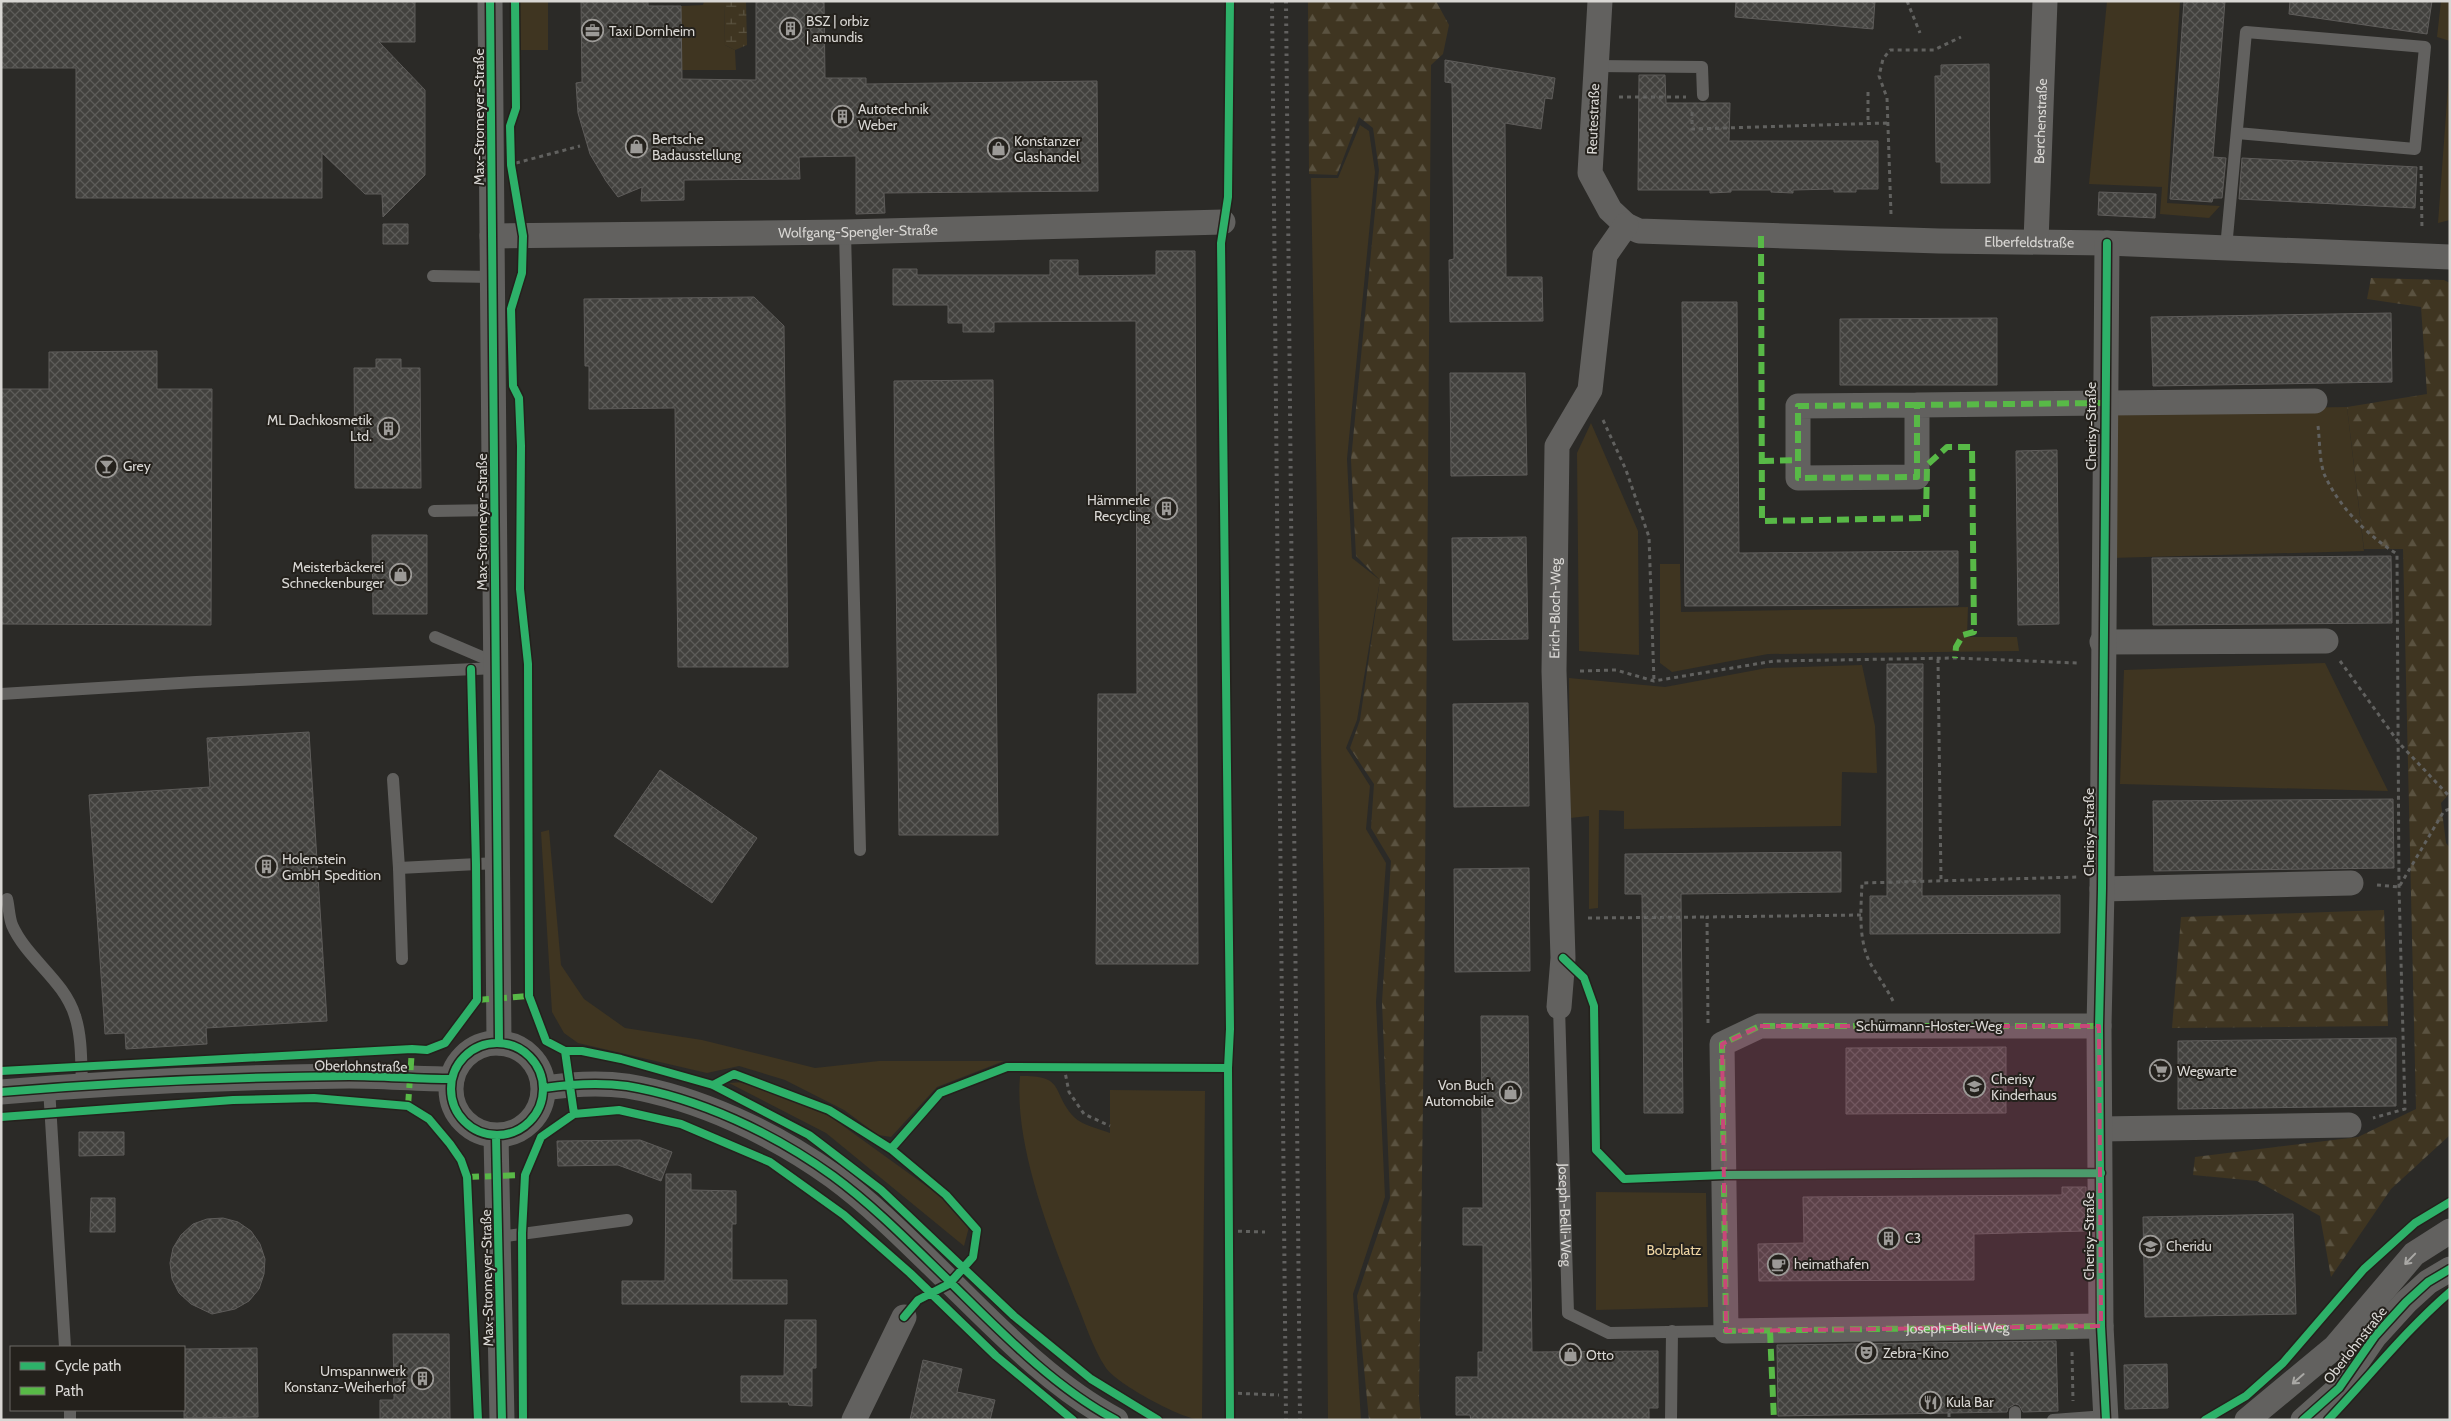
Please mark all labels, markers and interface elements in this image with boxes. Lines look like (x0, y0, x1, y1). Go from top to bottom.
place label: BSZ | orbiz | amundis (806, 12, 870, 46)
building icon: BSZ | orbiz | amundis (778, 17, 802, 41)
office icon: Taxi Dornheim (581, 19, 605, 43)
place label: Taxi Dornheim (609, 22, 695, 40)
street label: Max-Stromeyer-Straße (470, 48, 488, 186)
street label: Berchenstraße (2030, 78, 2051, 164)
street label: Reutestraße (1583, 83, 1603, 155)
place label: Autotechnik Weber (858, 100, 930, 134)
building icon: Autotechnik Weber (830, 105, 854, 129)
place label: Bertsche Badausstellung (652, 130, 742, 164)
place label: Konstanzer Glashandel (1014, 132, 1081, 166)
shop icon: Bertsche Badausstellung (624, 135, 648, 159)
shop icon: Konstanzer Glashandel (986, 137, 1010, 161)
street label: Wolfgang-Spengler-Straße (778, 221, 938, 242)
street label: Elberfeldstraße (1984, 233, 2074, 252)
street label: Cherisy-Straße (2082, 382, 2100, 470)
place label: ML Dachkosmetik Ltd. (267, 411, 373, 445)
building icon: ML Dachkosmetik Ltd. (376, 416, 400, 440)
street label: Max-Stromeyer-Straße (473, 453, 491, 591)
bar icon: Grey (95, 454, 119, 478)
place label: Grey (123, 457, 151, 475)
place label: Hämmerle Recycling (1087, 491, 1151, 525)
building icon: Hämmerle Recycling (1154, 496, 1178, 520)
street label: Erich-Bloch-Weg (1545, 557, 1565, 659)
place label: Meisterbäckerei Schneckenburger (282, 558, 385, 592)
shop icon: Meisterbäckerei Schneckenburger (388, 563, 412, 587)
street label: Cherisy-Straße (2080, 788, 2098, 876)
place label: Holenstein GmbH Spedition (282, 850, 381, 884)
building icon: Holenstein GmbH Spedition (254, 855, 278, 879)
street label: Schürmann-Hoster-Weg (1856, 1017, 2003, 1035)
street label: Oberlohnstraße (314, 1056, 408, 1076)
supermarket icon: Wegwarte (2149, 1059, 2173, 1083)
place label: Wegwarte (2177, 1062, 2237, 1080)
place label: Cherisy Kinderhaus (1991, 1070, 2057, 1104)
school or university icon: Cherisy Kinderhaus (1963, 1075, 1987, 1099)
place label: Von Buch Automobile (1425, 1076, 1494, 1110)
shop icon: Von Buch Automobile (1498, 1081, 1522, 1105)
street label: Joseph-Belli-Weg (1555, 1162, 1576, 1268)
street label: Cherisy-Straße (2080, 1192, 2098, 1280)
street label: Max-Stromeyer-Straße (477, 1209, 497, 1347)
building icon: C3 (1877, 1226, 1901, 1250)
place label: C3 (1905, 1229, 1921, 1247)
school or university icon: Cheridu (2138, 1234, 2162, 1258)
place label: Cheridu (2166, 1237, 2212, 1255)
park label: Bolzplatz (1647, 1241, 1702, 1259)
cafe icon: heimathafen (1766, 1252, 1790, 1276)
one-way arrow (2404, 1253, 2416, 1265)
place label: heimathafen (1794, 1255, 1869, 1273)
street label: Oberlohnstraße (2319, 1303, 2391, 1387)
street label: Joseph-Belli-Weg (1905, 1318, 2011, 1338)
theatre icon: Zebra-Kino (1855, 1341, 1879, 1365)
shop icon: Otto (1558, 1343, 1582, 1367)
place label: Zebra-Kino (1883, 1344, 1949, 1362)
legend (10, 1346, 185, 1411)
place label: Otto (1586, 1346, 1614, 1364)
text: Cycle path (55, 1357, 121, 1375)
place label: Umspannwerk Konstanz-Weiherhof (284, 1362, 407, 1396)
building icon: Umspannwerk Konstanz-Weiherhof (410, 1367, 434, 1391)
one-way arrow (2292, 1373, 2305, 1384)
text: Path (55, 1382, 84, 1400)
restaurant icon: Kula Bar (1918, 1390, 1942, 1414)
place label: Kula Bar (1946, 1393, 1994, 1411)

